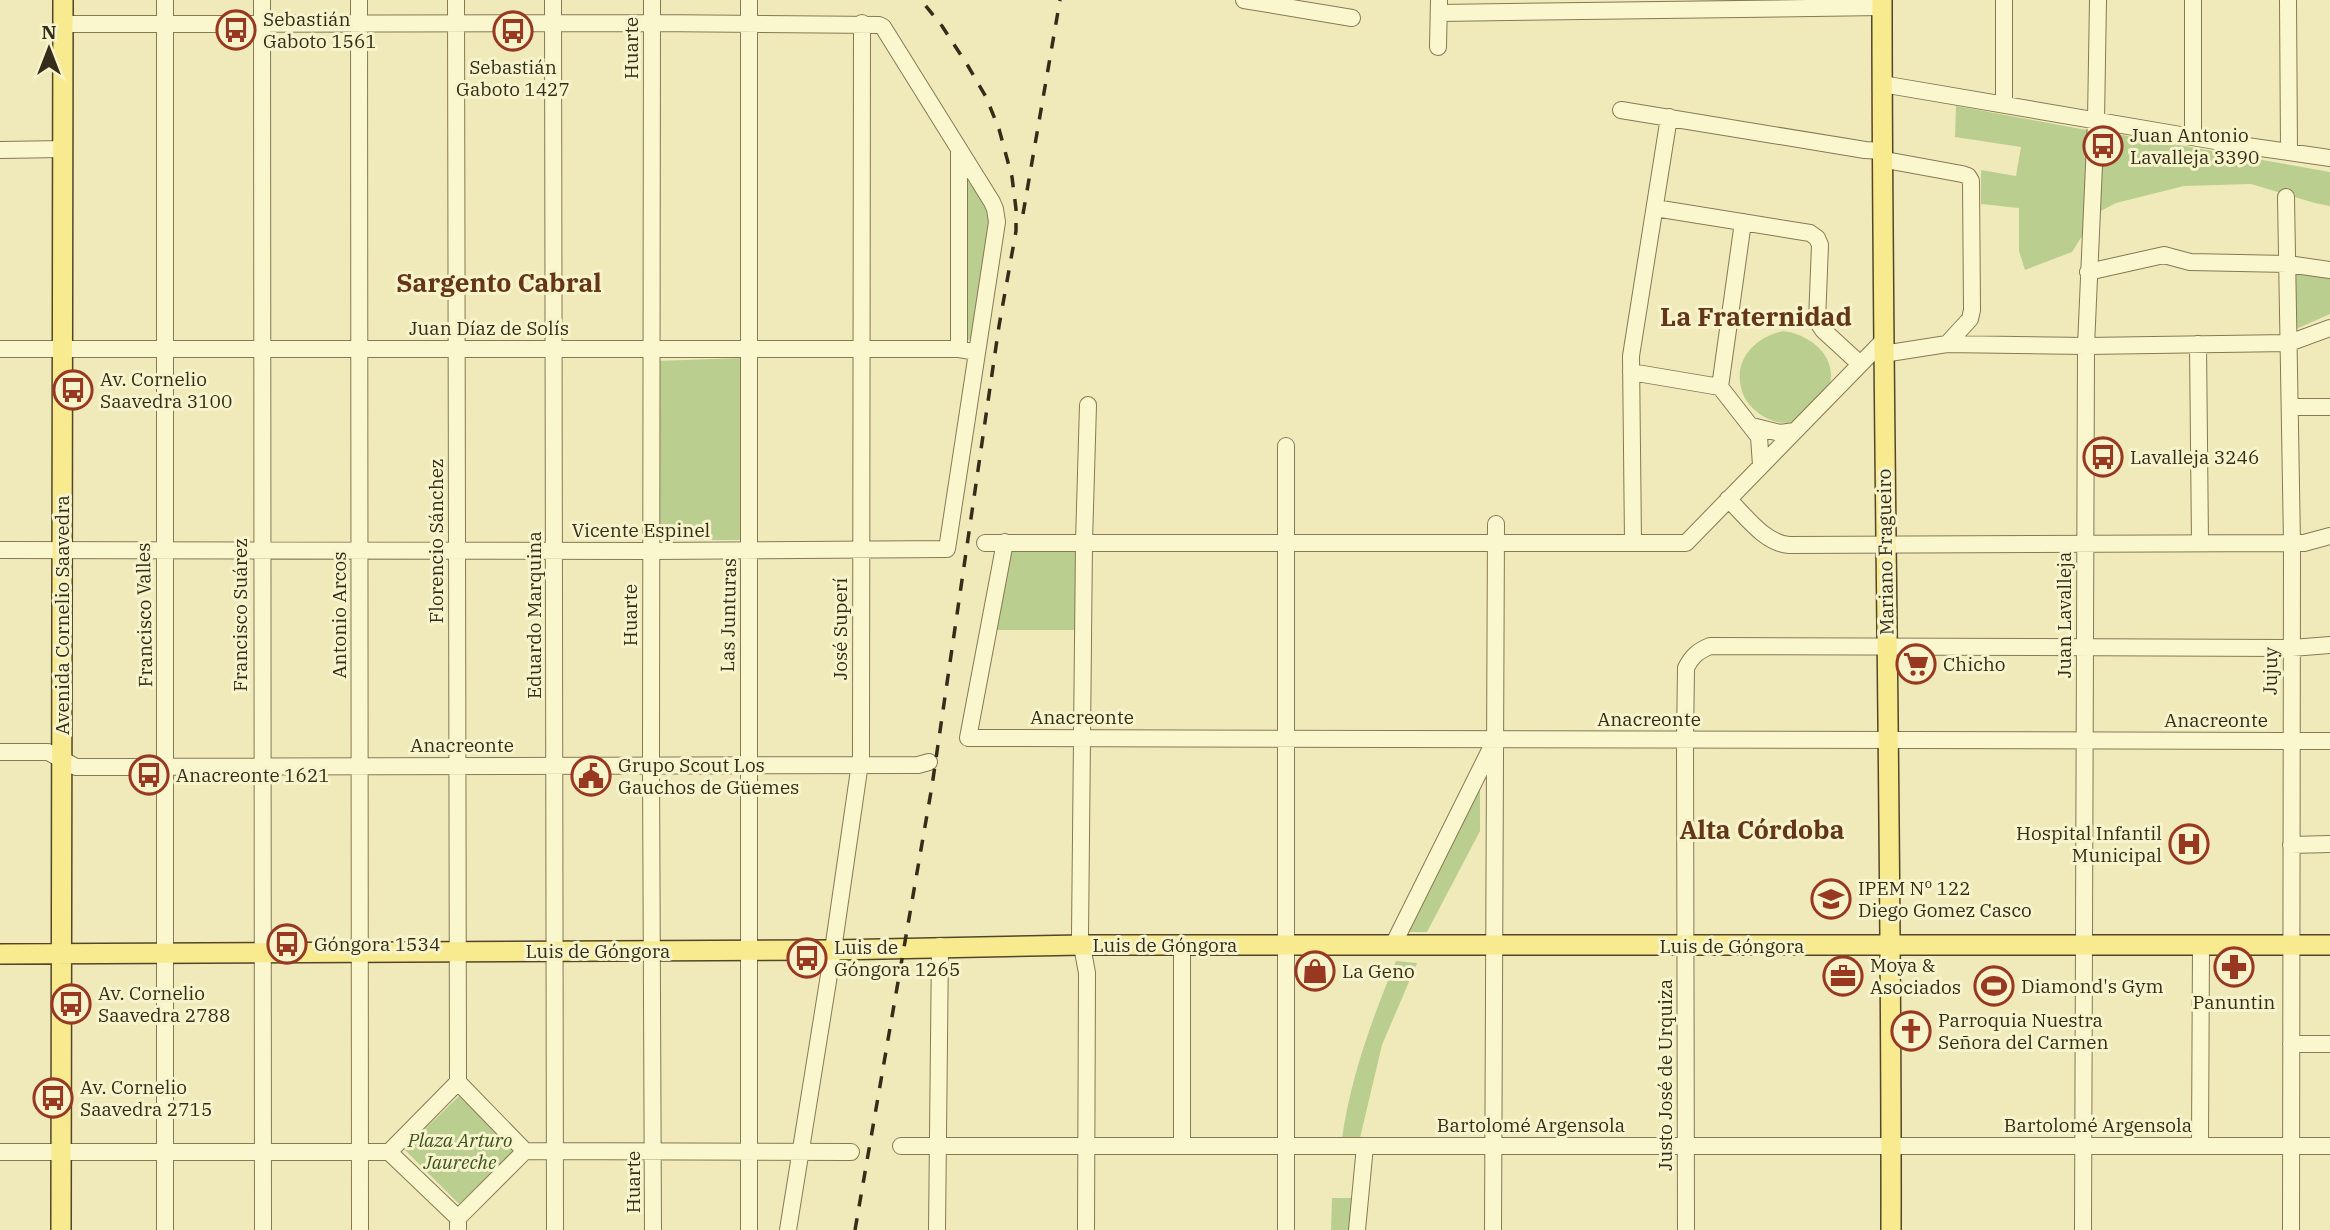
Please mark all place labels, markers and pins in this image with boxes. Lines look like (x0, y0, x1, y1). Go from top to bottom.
place label: Sebastián Gaboto 1561 (263, 7, 377, 53)
bus stop icon: Sebastián Gaboto 1561 (215, 9, 257, 51)
bus stop icon: Sebastián Gaboto 1427 (492, 10, 534, 52)
place label: Sebastián Gaboto 1427 (456, 55, 570, 101)
place label: Juan Antonio Lavalleja 3390 (2130, 123, 2259, 169)
bus stop icon: Juan Antonio Lavalleja 3390 (2082, 125, 2124, 167)
place label: Av. Cornelio Saavedra 3100 (100, 367, 232, 413)
bus stop icon: Av. Cornelio Saavedra 3100 (52, 369, 94, 411)
bus stop icon: Lavalleja 3246 (2082, 436, 2124, 478)
place label: Lavalleja 3246 (2130, 445, 2259, 469)
supermarket icon: Chicho (1895, 643, 1937, 685)
place label: Chicho (1943, 652, 2006, 676)
place label: Grupo Scout Los Gauchos de Güemes (618, 753, 799, 799)
bus stop icon: Anacreonte 1621 (128, 754, 170, 796)
public building icon: Grupo Scout Los Gauchos de Güemes (570, 755, 612, 797)
place label: Anacreonte 1621 (176, 763, 330, 787)
place label: Hospital Infantil Municipal (2016, 821, 2162, 867)
hospital icon: Hospital Infantil Municipal (2168, 823, 2210, 865)
place label: IPEM Nº 122 Diego Gomez Casco (1858, 876, 2032, 922)
school or university icon: IPEM Nº 122 Diego Gomez Casco (1810, 878, 1852, 920)
bus stop icon: Góngora 1534 (266, 923, 308, 965)
place label: Góngora 1534 (314, 932, 440, 956)
place label: Luis de Góngora 1265 (834, 935, 960, 981)
bus stop icon: Luis de Góngora 1265 (786, 937, 828, 979)
pharmacy icon: Panuntin (2213, 946, 2255, 988)
shop icon: La Geno (1294, 950, 1336, 992)
place label: Moya & Asociados (1870, 953, 1961, 999)
office icon: Moya & Asociados (1822, 955, 1864, 997)
place label: La Geno (1342, 959, 1415, 983)
sports icon: Diamond's Gym (1973, 965, 2015, 1007)
place label: Diamond's Gym (2021, 974, 2164, 998)
place label: Av. Cornelio Saavedra 2788 (98, 981, 230, 1027)
bus stop icon: Av. Cornelio Saavedra 2788 (50, 983, 92, 1025)
place label: Panuntin (2193, 990, 2275, 1014)
place label: Parroquia Nuestra Señora del Carmen (1938, 1008, 2109, 1054)
church icon: Parroquia Nuestra Señora del Carmen (1890, 1010, 1932, 1052)
place label: Av. Cornelio Saavedra 2715 (80, 1075, 212, 1121)
bus stop icon: Av. Cornelio Saavedra 2715 (32, 1077, 74, 1119)

